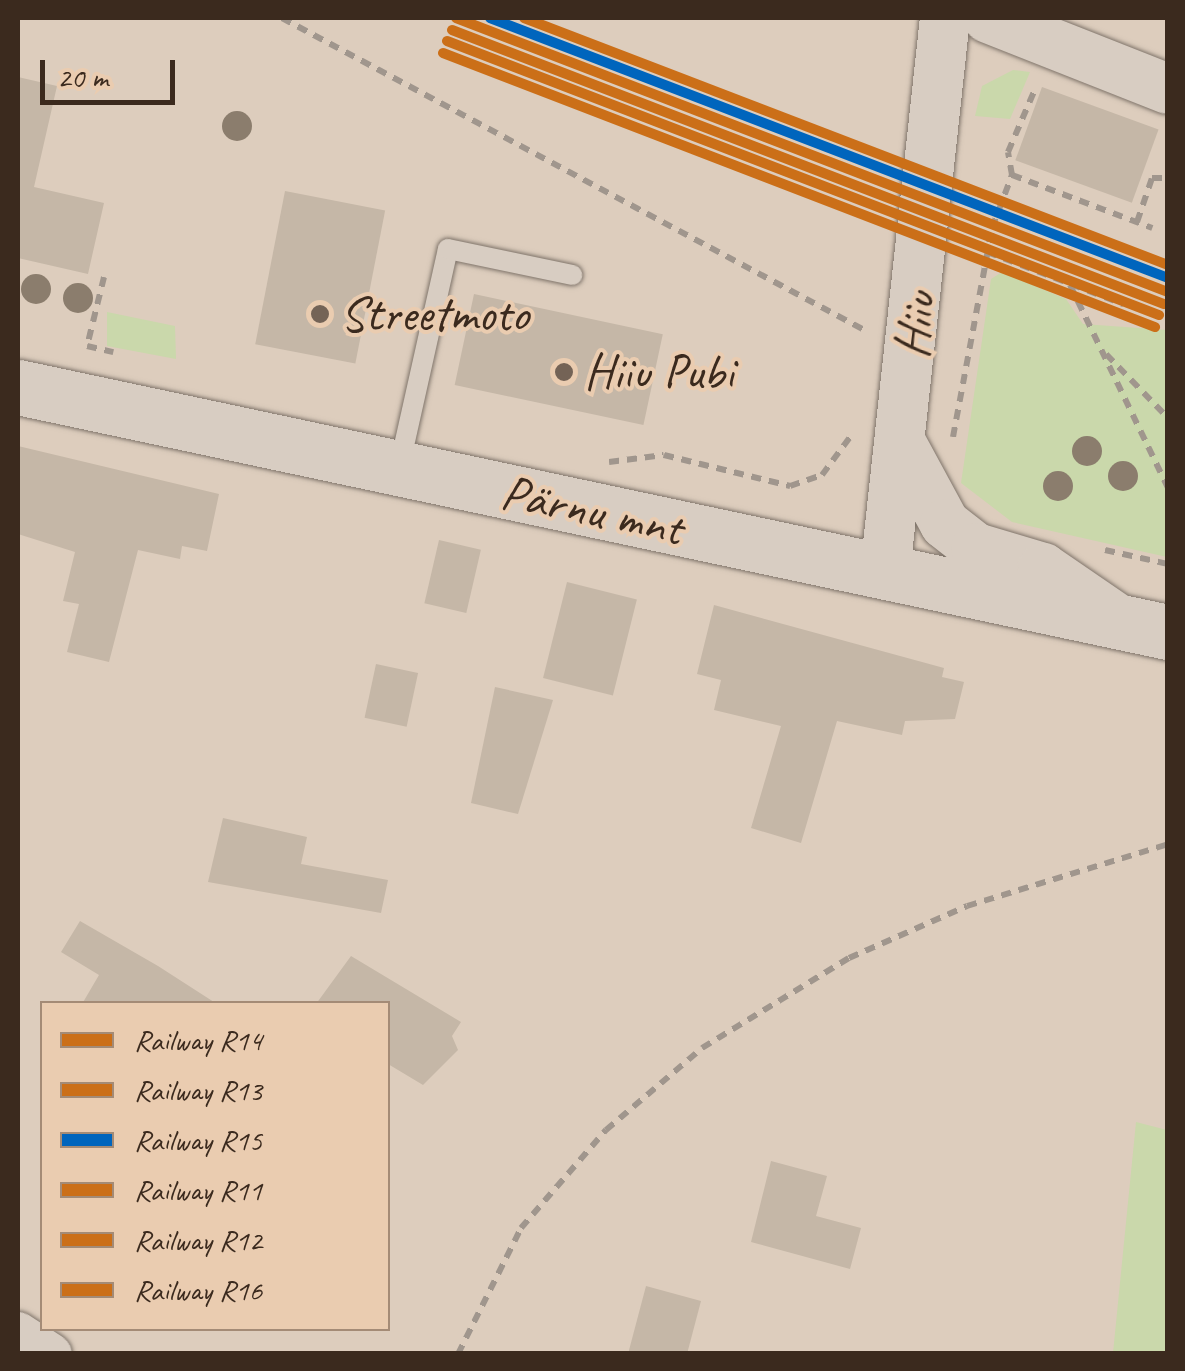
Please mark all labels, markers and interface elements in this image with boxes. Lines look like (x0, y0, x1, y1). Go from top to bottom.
scale bar (45, 40, 180, 102)
text: 20 m (57, 58, 108, 96)
place label: Streetmoto (340, 284, 529, 344)
street label: Hiiu (881, 289, 949, 361)
marker: Streetmoto (309, 303, 331, 325)
place label: Hiiu Pubi (584, 342, 733, 402)
marker: Hiiu Pubi (553, 361, 575, 383)
street label: Pärnu mnt (496, 462, 688, 558)
legend (40, 1001, 390, 1331)
text: Railway R14 (134, 1021, 262, 1059)
text: Railway R13 (134, 1071, 262, 1109)
text: Railway R15 (134, 1121, 262, 1159)
text: Railway R11 (134, 1171, 262, 1209)
text: Railway R12 (134, 1221, 262, 1259)
text: Railway R16 (134, 1271, 262, 1309)

